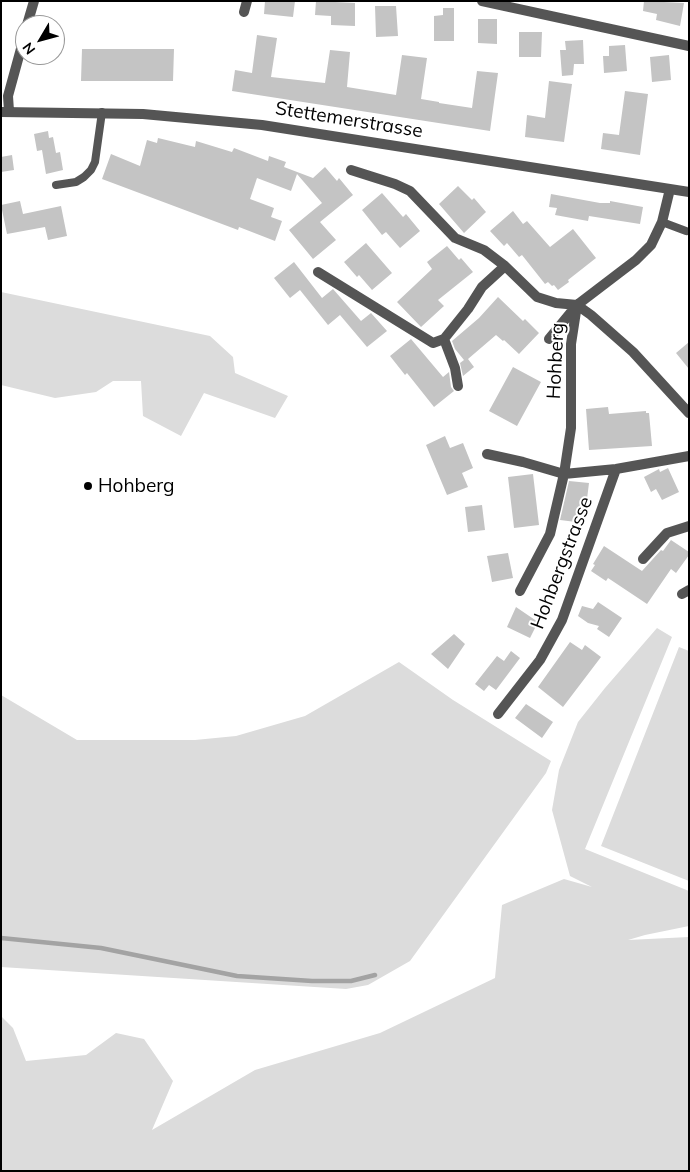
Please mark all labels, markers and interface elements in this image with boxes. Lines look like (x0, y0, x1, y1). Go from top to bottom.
north arrow (15, 15, 65, 65)
text: N (18, 39, 39, 58)
street label: Stettemerstrasse (274, 97, 424, 143)
street label: Hohberg (543, 322, 569, 400)
place label: Hohberg (98, 475, 175, 497)
marker: Hohberg (82, 480, 94, 492)
street label: Hohbergstrasse (526, 494, 598, 632)

